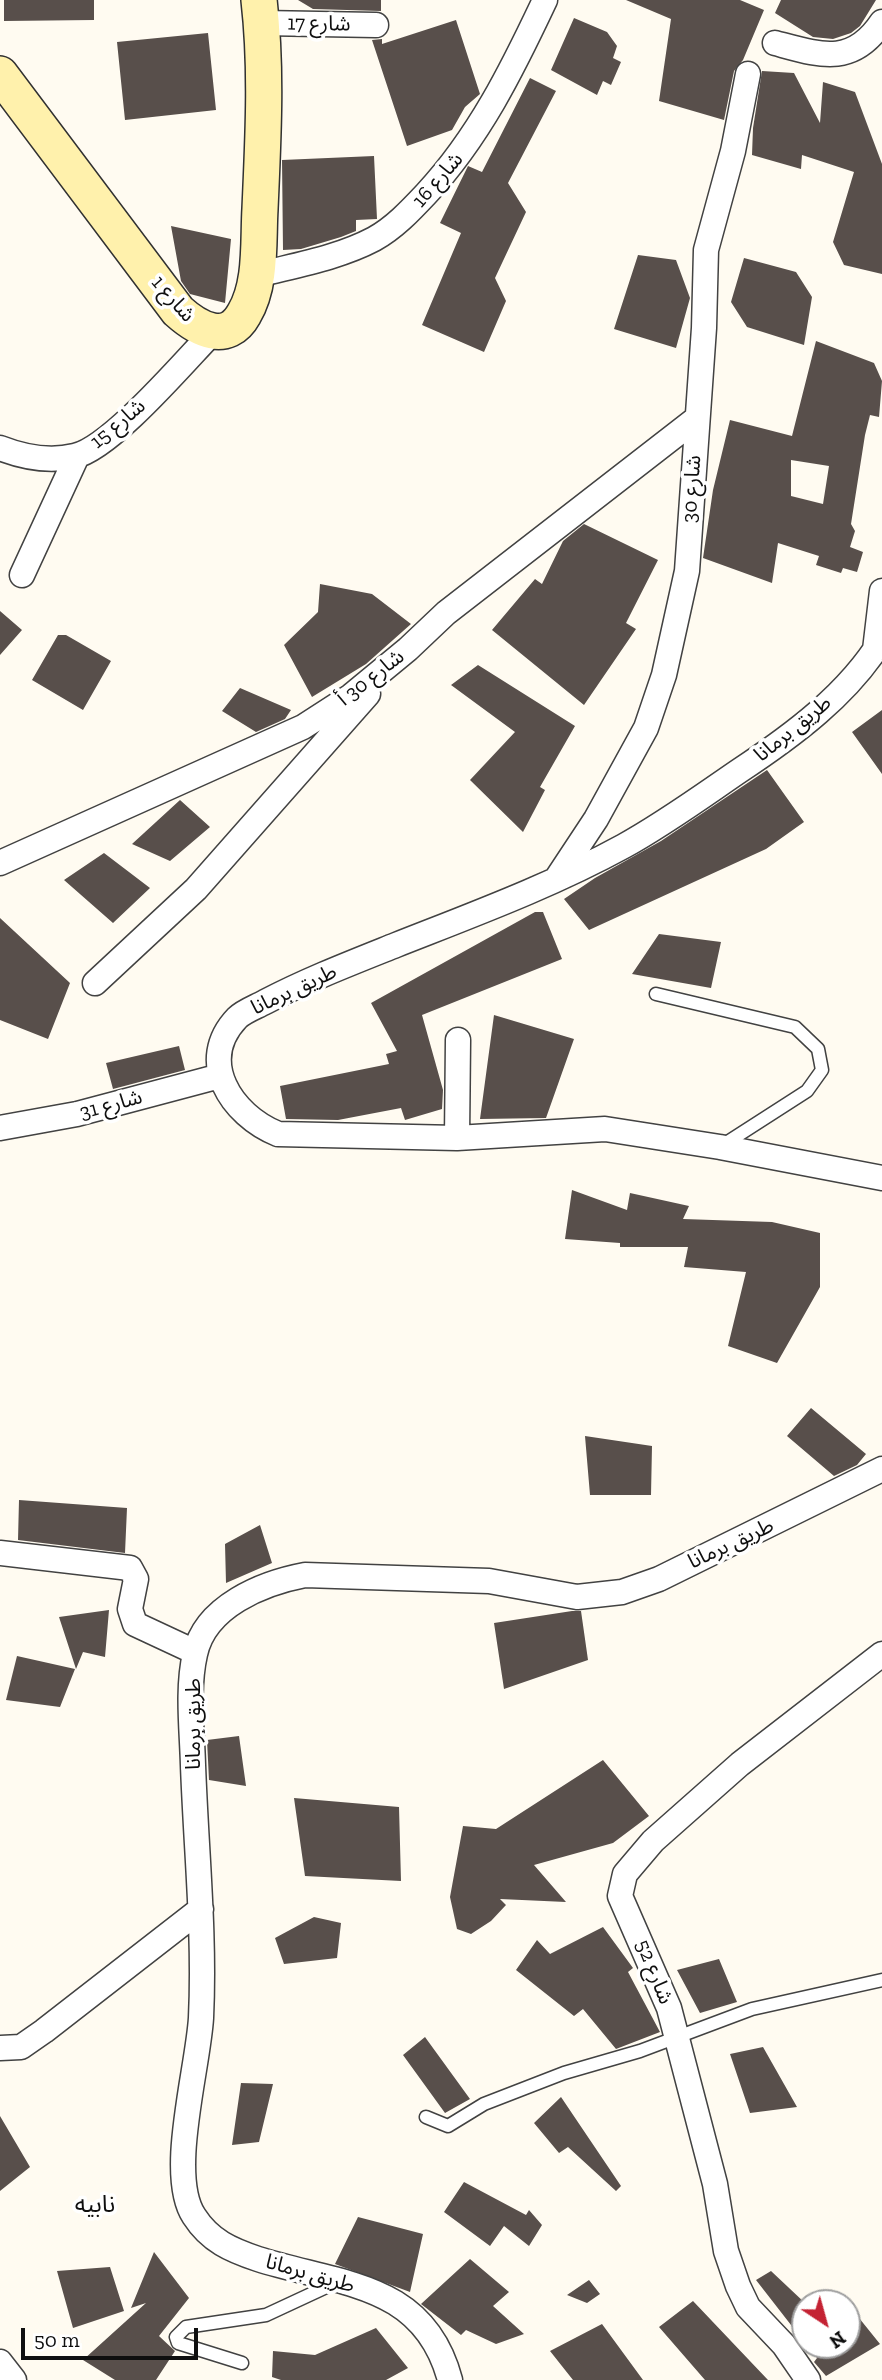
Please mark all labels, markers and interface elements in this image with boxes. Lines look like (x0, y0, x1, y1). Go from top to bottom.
street label: شارع 17 (287, 11, 351, 37)
street label: شارع 16 (407, 147, 469, 213)
street label: شارع 1 (146, 270, 200, 328)
street label: شارع 15 (85, 394, 151, 454)
street label: شارع 30 (677, 454, 707, 524)
street label: شارع 30 أ (333, 644, 409, 712)
street label: طريق برمانا (749, 690, 837, 768)
street label: طريق برمانا (247, 959, 341, 1021)
street label: شارع 31 (77, 1085, 145, 1125)
street label: طريق برمانا (684, 1513, 778, 1575)
street label: طريق برمانا (181, 1678, 207, 1770)
street label: شارع 52 (630, 1936, 678, 2008)
district label: نابيه (75, 2191, 115, 2219)
street label: طريق برمانا (262, 2249, 358, 2299)
north arrow (791, 2289, 861, 2359)
scale bar (24, 2314, 201, 2358)
text: N (825, 2326, 850, 2353)
text: 50 m (34, 2327, 80, 2352)

